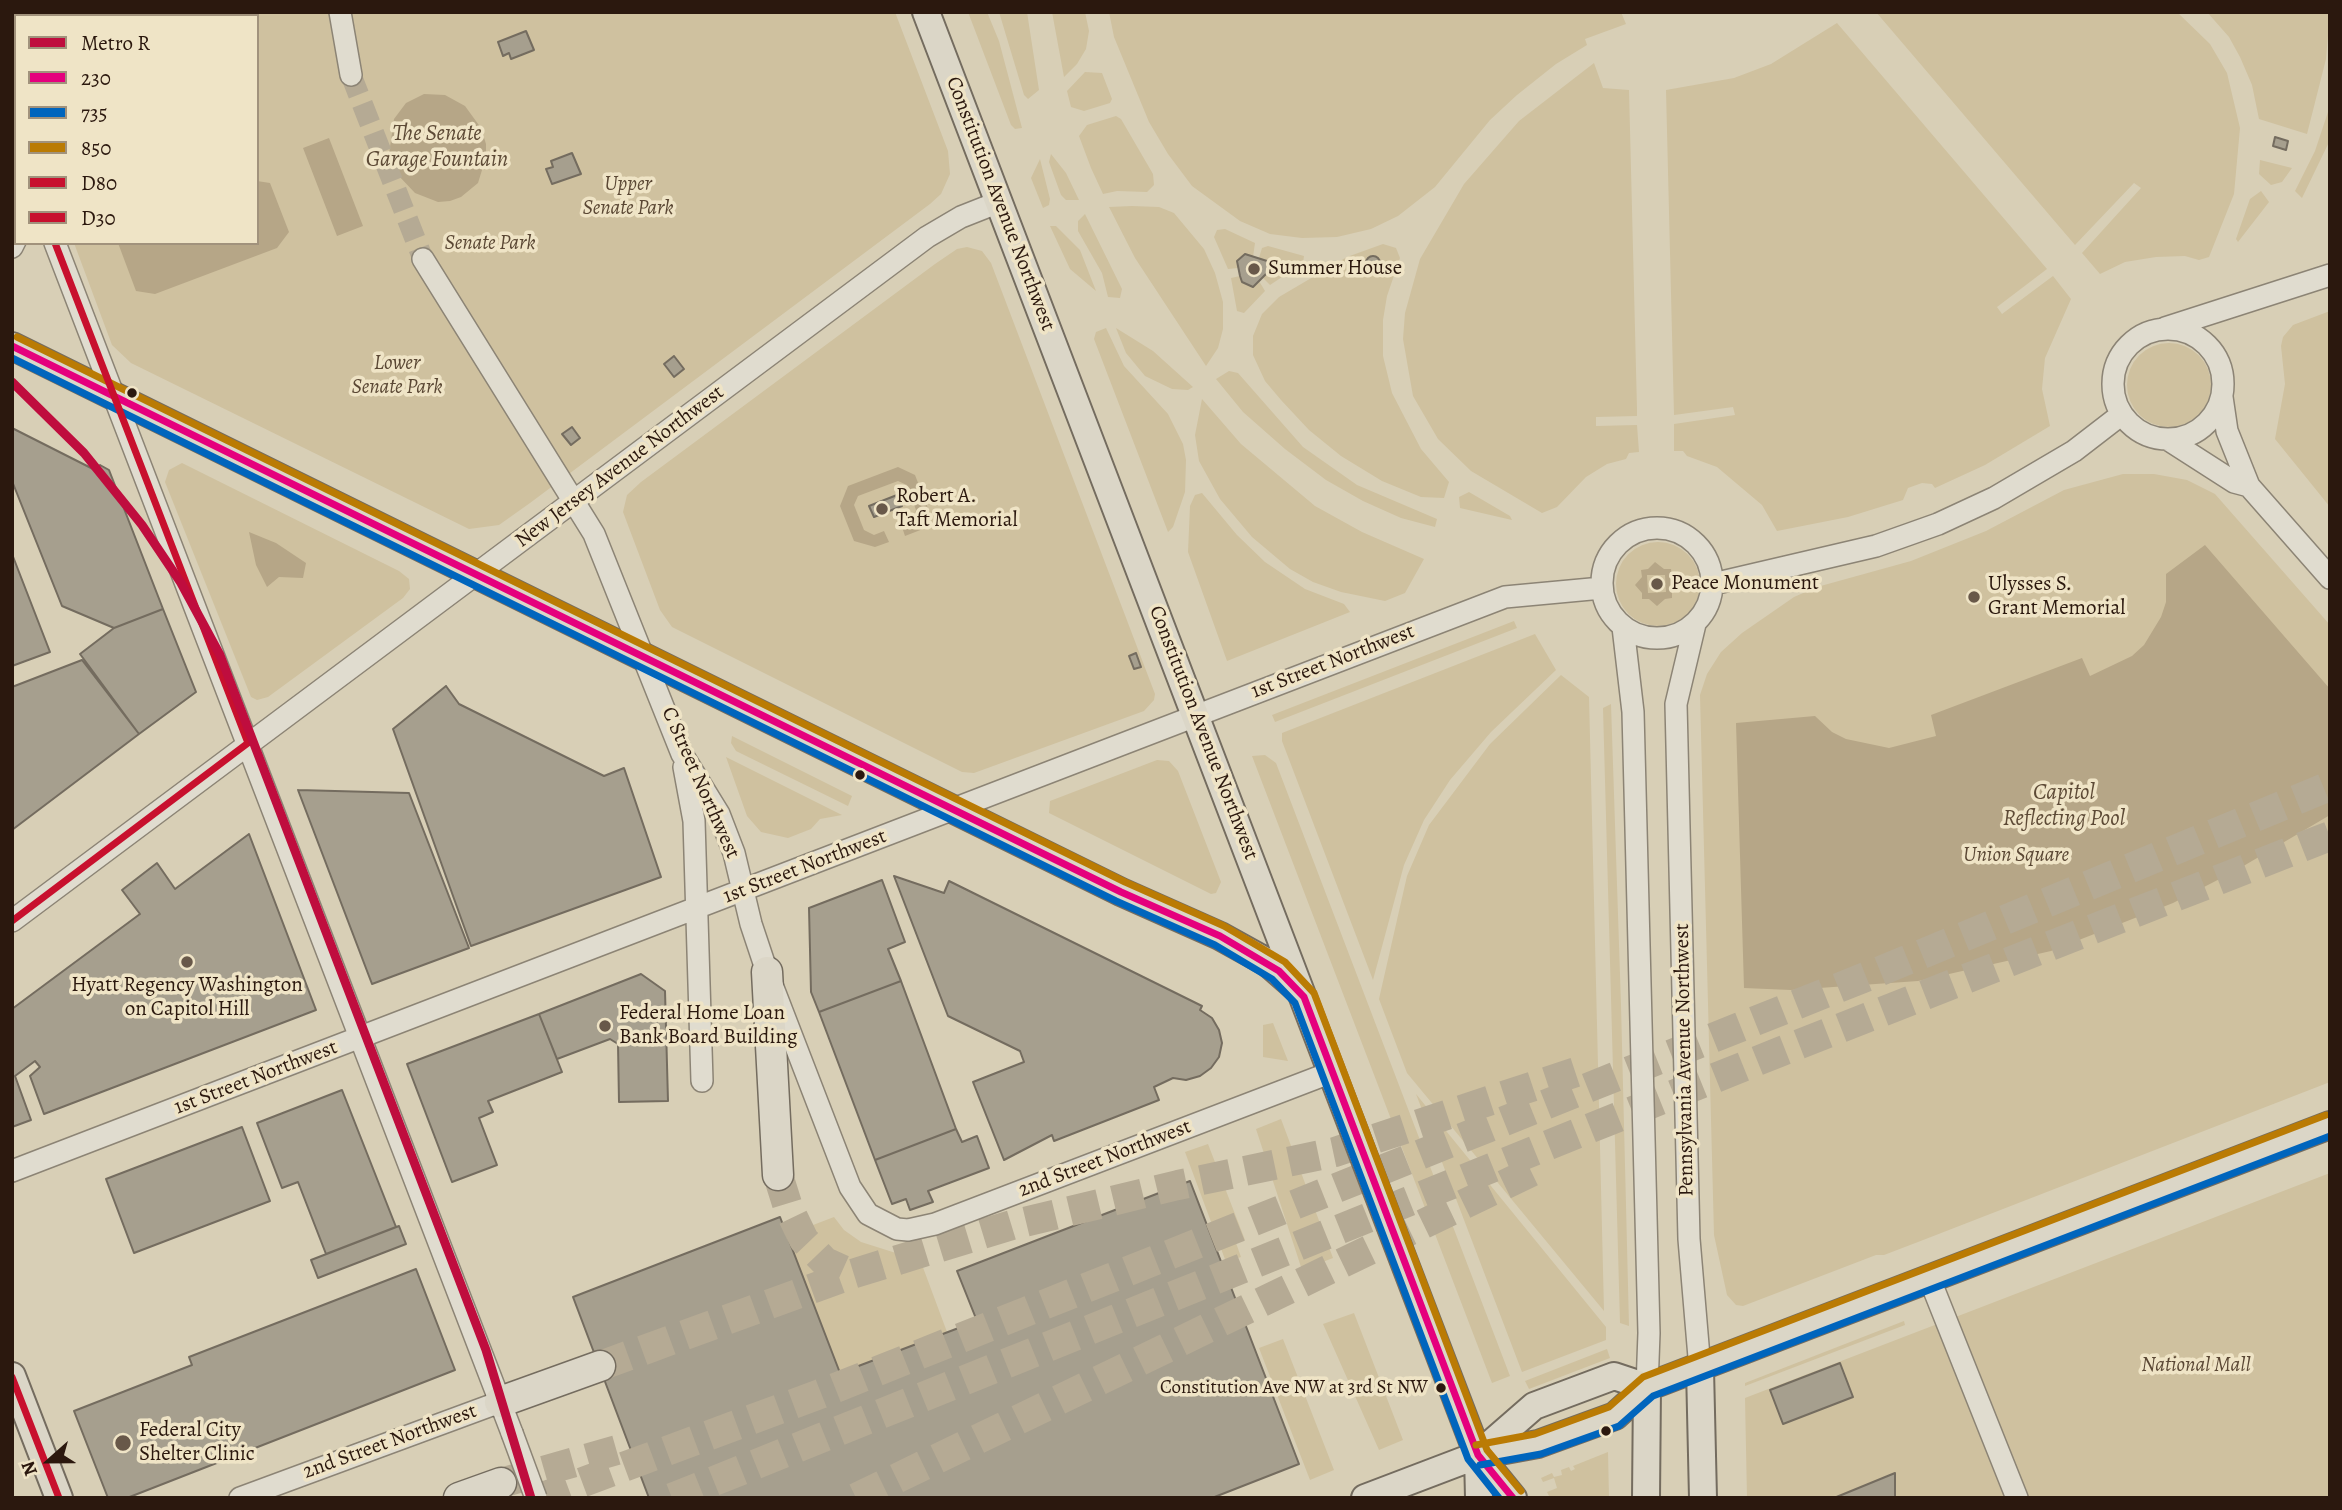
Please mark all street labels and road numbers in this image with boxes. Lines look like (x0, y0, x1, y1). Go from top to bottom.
street label: Constitution Avenue Northwest (940, 73, 1060, 335)
street label: New Jersey Avenue Northwest (511, 380, 729, 554)
street label: Constitution Avenue Northwest (1143, 602, 1263, 864)
street label: 1st Street Northwest (1248, 619, 1418, 705)
street label: C Street Northwest (655, 703, 745, 863)
street label: 1st Street Northwest (720, 824, 890, 910)
street label: Pennsylvania Avenue Northwest (1670, 923, 1700, 1197)
street label: 1st Street Northwest (171, 1035, 341, 1121)
street label: 2nd Street Northwest (1015, 1114, 1195, 1204)
street label: 2nd Street Northwest (300, 1399, 480, 1485)

